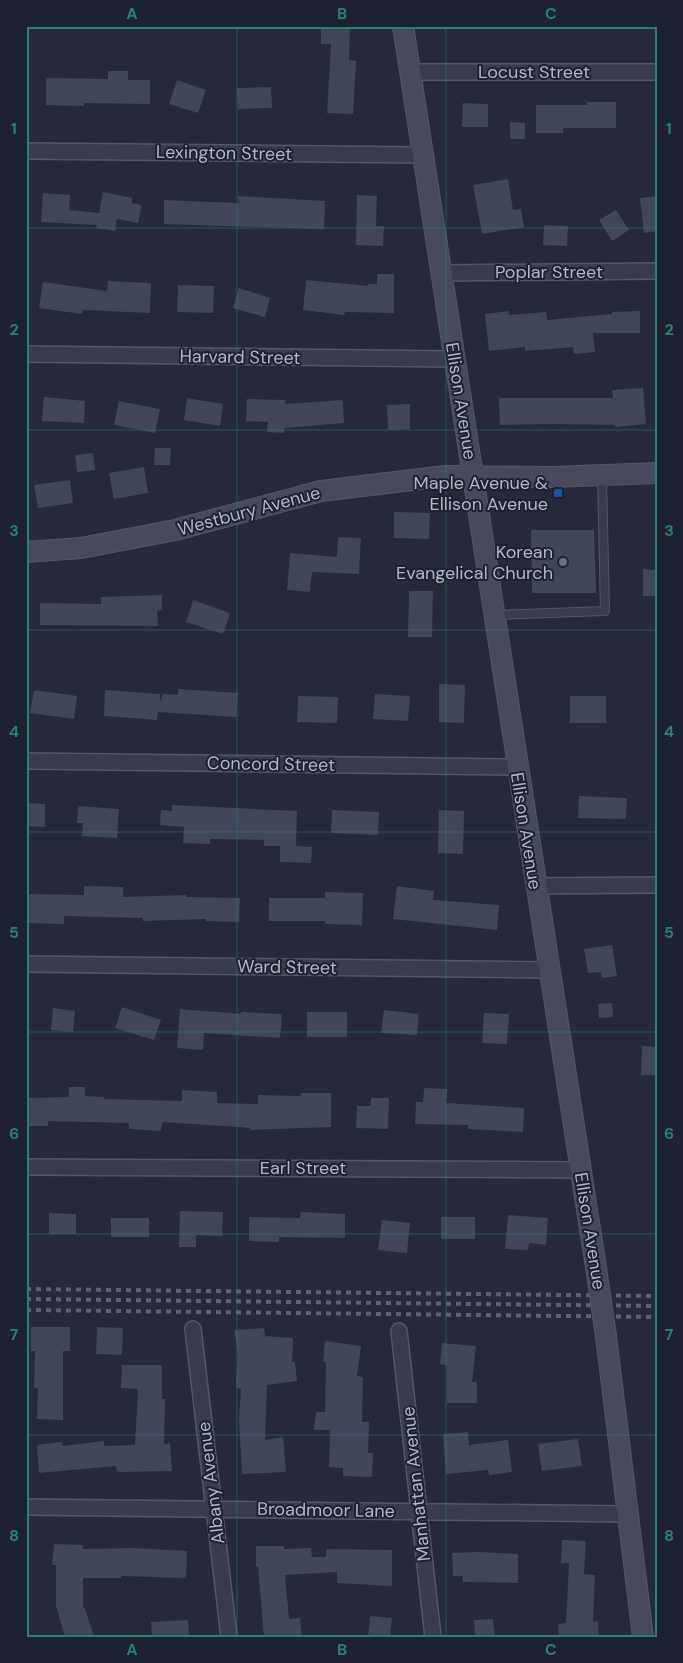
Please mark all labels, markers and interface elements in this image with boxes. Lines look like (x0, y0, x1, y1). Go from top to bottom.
text: A (126, 3, 138, 24)
text: B (337, 3, 347, 24)
text: C (545, 3, 557, 24)
street label: Locust Street (478, 60, 590, 84)
text: 1 (11, 118, 17, 139)
text: 1 (666, 118, 672, 139)
street label: Lexington Street (156, 140, 292, 166)
street label: Poplar Street (495, 260, 603, 284)
text: 2 (9, 319, 19, 340)
text: 2 (664, 319, 674, 340)
street label: Ellison Avenue (440, 341, 482, 461)
street label: Harvard Street (179, 344, 301, 370)
place label: Maple Avenue & Ellison Avenue (414, 471, 548, 516)
street label: Westbury Avenue (175, 480, 323, 542)
marker: Maple Avenue & Ellison Avenue (552, 487, 564, 499)
text: 3 (9, 520, 19, 541)
text: 3 (664, 520, 674, 541)
place label: Korean Evangelical Church (396, 540, 553, 585)
marker: Korean Evangelical Church (557, 556, 569, 568)
text: 4 (9, 721, 19, 742)
text: 4 (664, 721, 674, 742)
street label: Concord Street (207, 751, 335, 777)
street label: Ellison Avenue (505, 771, 547, 891)
text: 5 (9, 922, 19, 943)
text: 5 (664, 922, 674, 943)
street label: Ward Street (237, 954, 337, 980)
text: 6 (9, 1123, 19, 1144)
text: 6 (664, 1123, 674, 1144)
street label: Earl Street (260, 1156, 346, 1180)
street label: Ellison Avenue (569, 1171, 611, 1291)
text: 7 (10, 1324, 19, 1345)
text: 7 (665, 1324, 674, 1345)
street label: Manhattan Avenue (396, 1405, 436, 1563)
street label: Albany Avenue (192, 1420, 230, 1546)
street label: Broadmoor Lane (257, 1497, 395, 1523)
text: 8 (9, 1525, 19, 1546)
text: 8 (664, 1525, 674, 1546)
text: A (126, 1639, 138, 1660)
text: B (337, 1639, 347, 1660)
text: C (545, 1639, 557, 1660)

